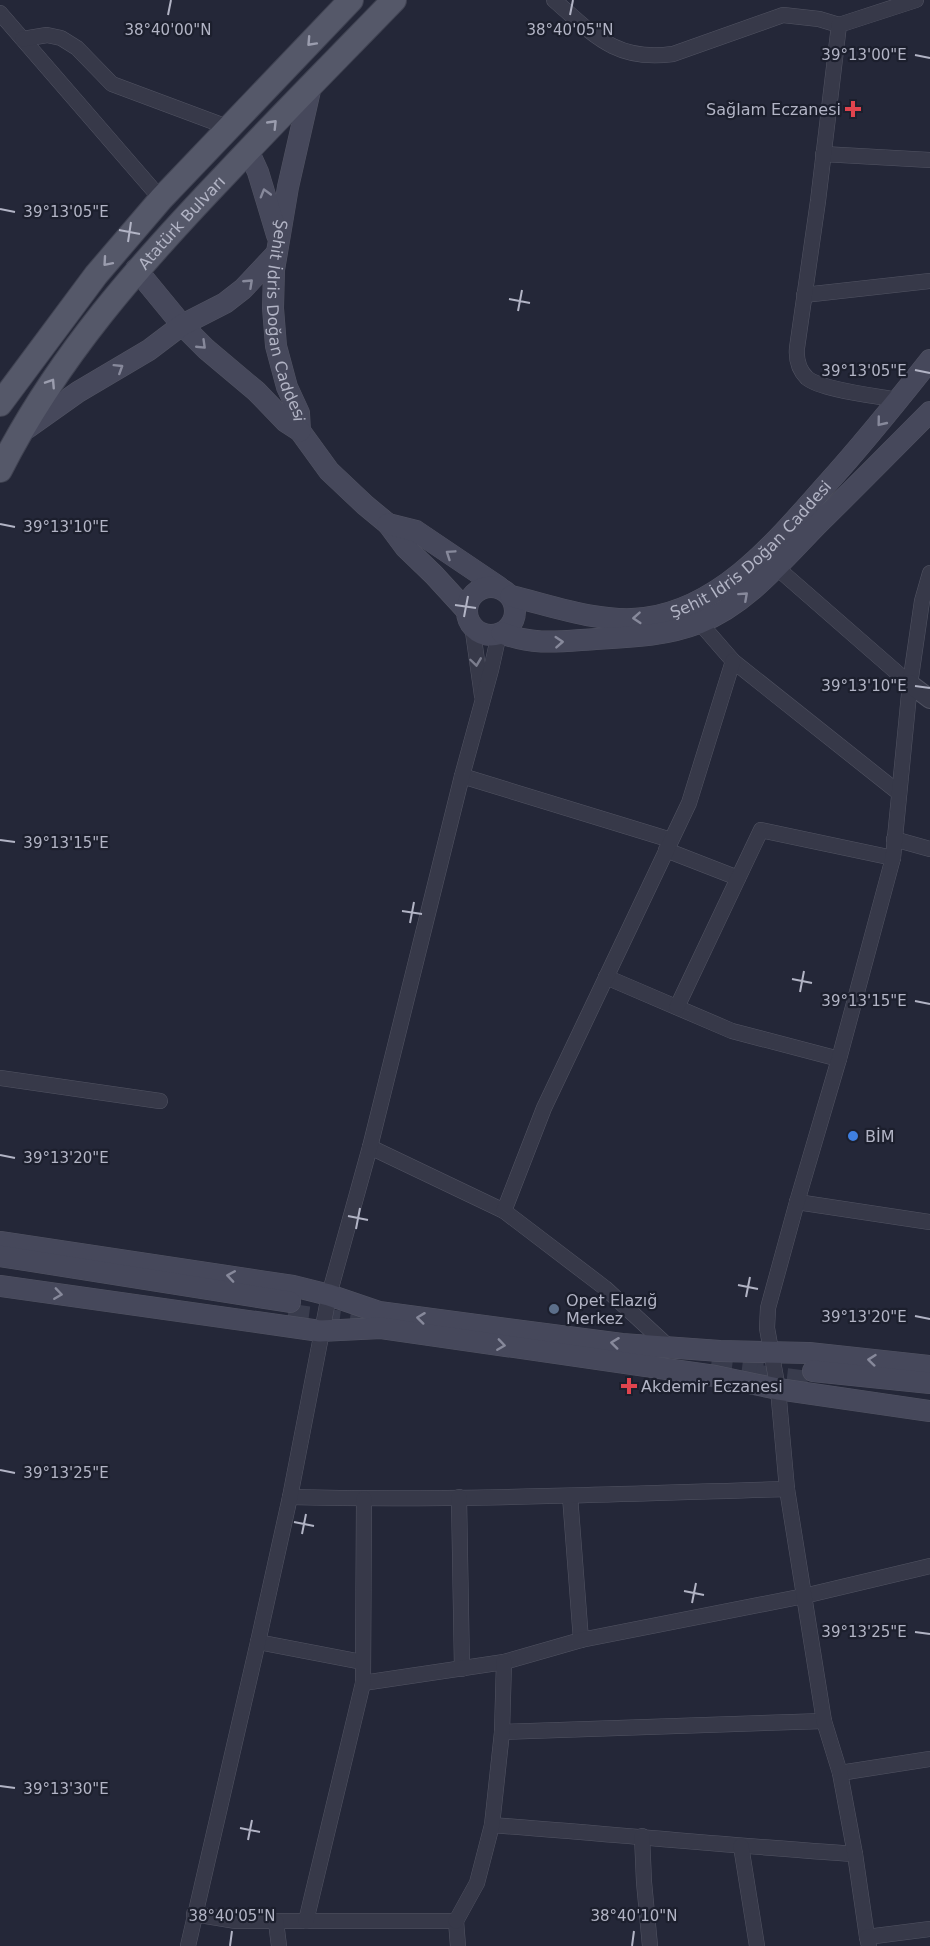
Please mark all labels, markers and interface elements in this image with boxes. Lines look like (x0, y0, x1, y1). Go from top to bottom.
text: 38°40'00"N (124, 21, 212, 39)
text: 38°40'05"N (526, 21, 614, 39)
one-way arrow (307, 35, 318, 46)
text: 39°13'00"E (821, 46, 907, 64)
place label: Sağlam Eczanesi (706, 100, 841, 119)
marker: Sağlam Eczanesi (846, 102, 860, 116)
one-way arrow (266, 121, 277, 132)
street label: Atatürk Bulvarı (134, 172, 229, 273)
one-way arrow (260, 188, 272, 199)
text: 39°13'05"E (23, 203, 109, 221)
street label: Şehit İdris Doğan Caddesi (263, 218, 309, 422)
one-way arrow (103, 255, 114, 266)
one-way arrow (242, 279, 253, 290)
one-way arrow (196, 338, 206, 349)
text: 39°13'05"E (821, 362, 907, 380)
one-way arrow (113, 364, 123, 376)
one-way arrow (44, 379, 55, 390)
one-way arrow (877, 415, 888, 426)
street label: Şehit İdris Doğan Caddesi (667, 476, 835, 622)
text: 39°13'10"E (23, 518, 109, 536)
one-way arrow (446, 550, 456, 562)
one-way arrow (737, 592, 747, 603)
one-way arrow (632, 611, 642, 624)
one-way arrow (554, 635, 563, 648)
one-way arrow (470, 658, 482, 667)
text: 39°13'10"E (821, 677, 907, 695)
text: 39°13'15"E (23, 834, 109, 852)
text: 39°13'15"E (821, 992, 907, 1010)
place label: BİM (865, 1127, 895, 1146)
marker: BİM (846, 1129, 860, 1143)
text: 39°13'20"E (23, 1149, 109, 1167)
one-way arrow (227, 1271, 236, 1283)
one-way arrow (53, 1288, 62, 1300)
place label: Opet Elazığ Merkez (566, 1291, 657, 1328)
marker: Opet Elazığ Merkez (547, 1302, 561, 1316)
text: 39°13'20"E (821, 1308, 907, 1326)
one-way arrow (417, 1312, 426, 1325)
one-way arrow (610, 1337, 619, 1349)
one-way arrow (496, 1339, 506, 1351)
one-way arrow (867, 1354, 876, 1366)
place label: Akdemir Eczanesi (641, 1377, 783, 1396)
marker: Akdemir Eczanesi (622, 1379, 636, 1393)
text: 39°13'25"E (23, 1464, 109, 1482)
text: 39°13'25"E (821, 1623, 907, 1641)
text: 39°13'30"E (23, 1780, 109, 1798)
text: 38°40'05"N (188, 1907, 276, 1925)
text: 38°40'10"N (590, 1907, 678, 1925)

